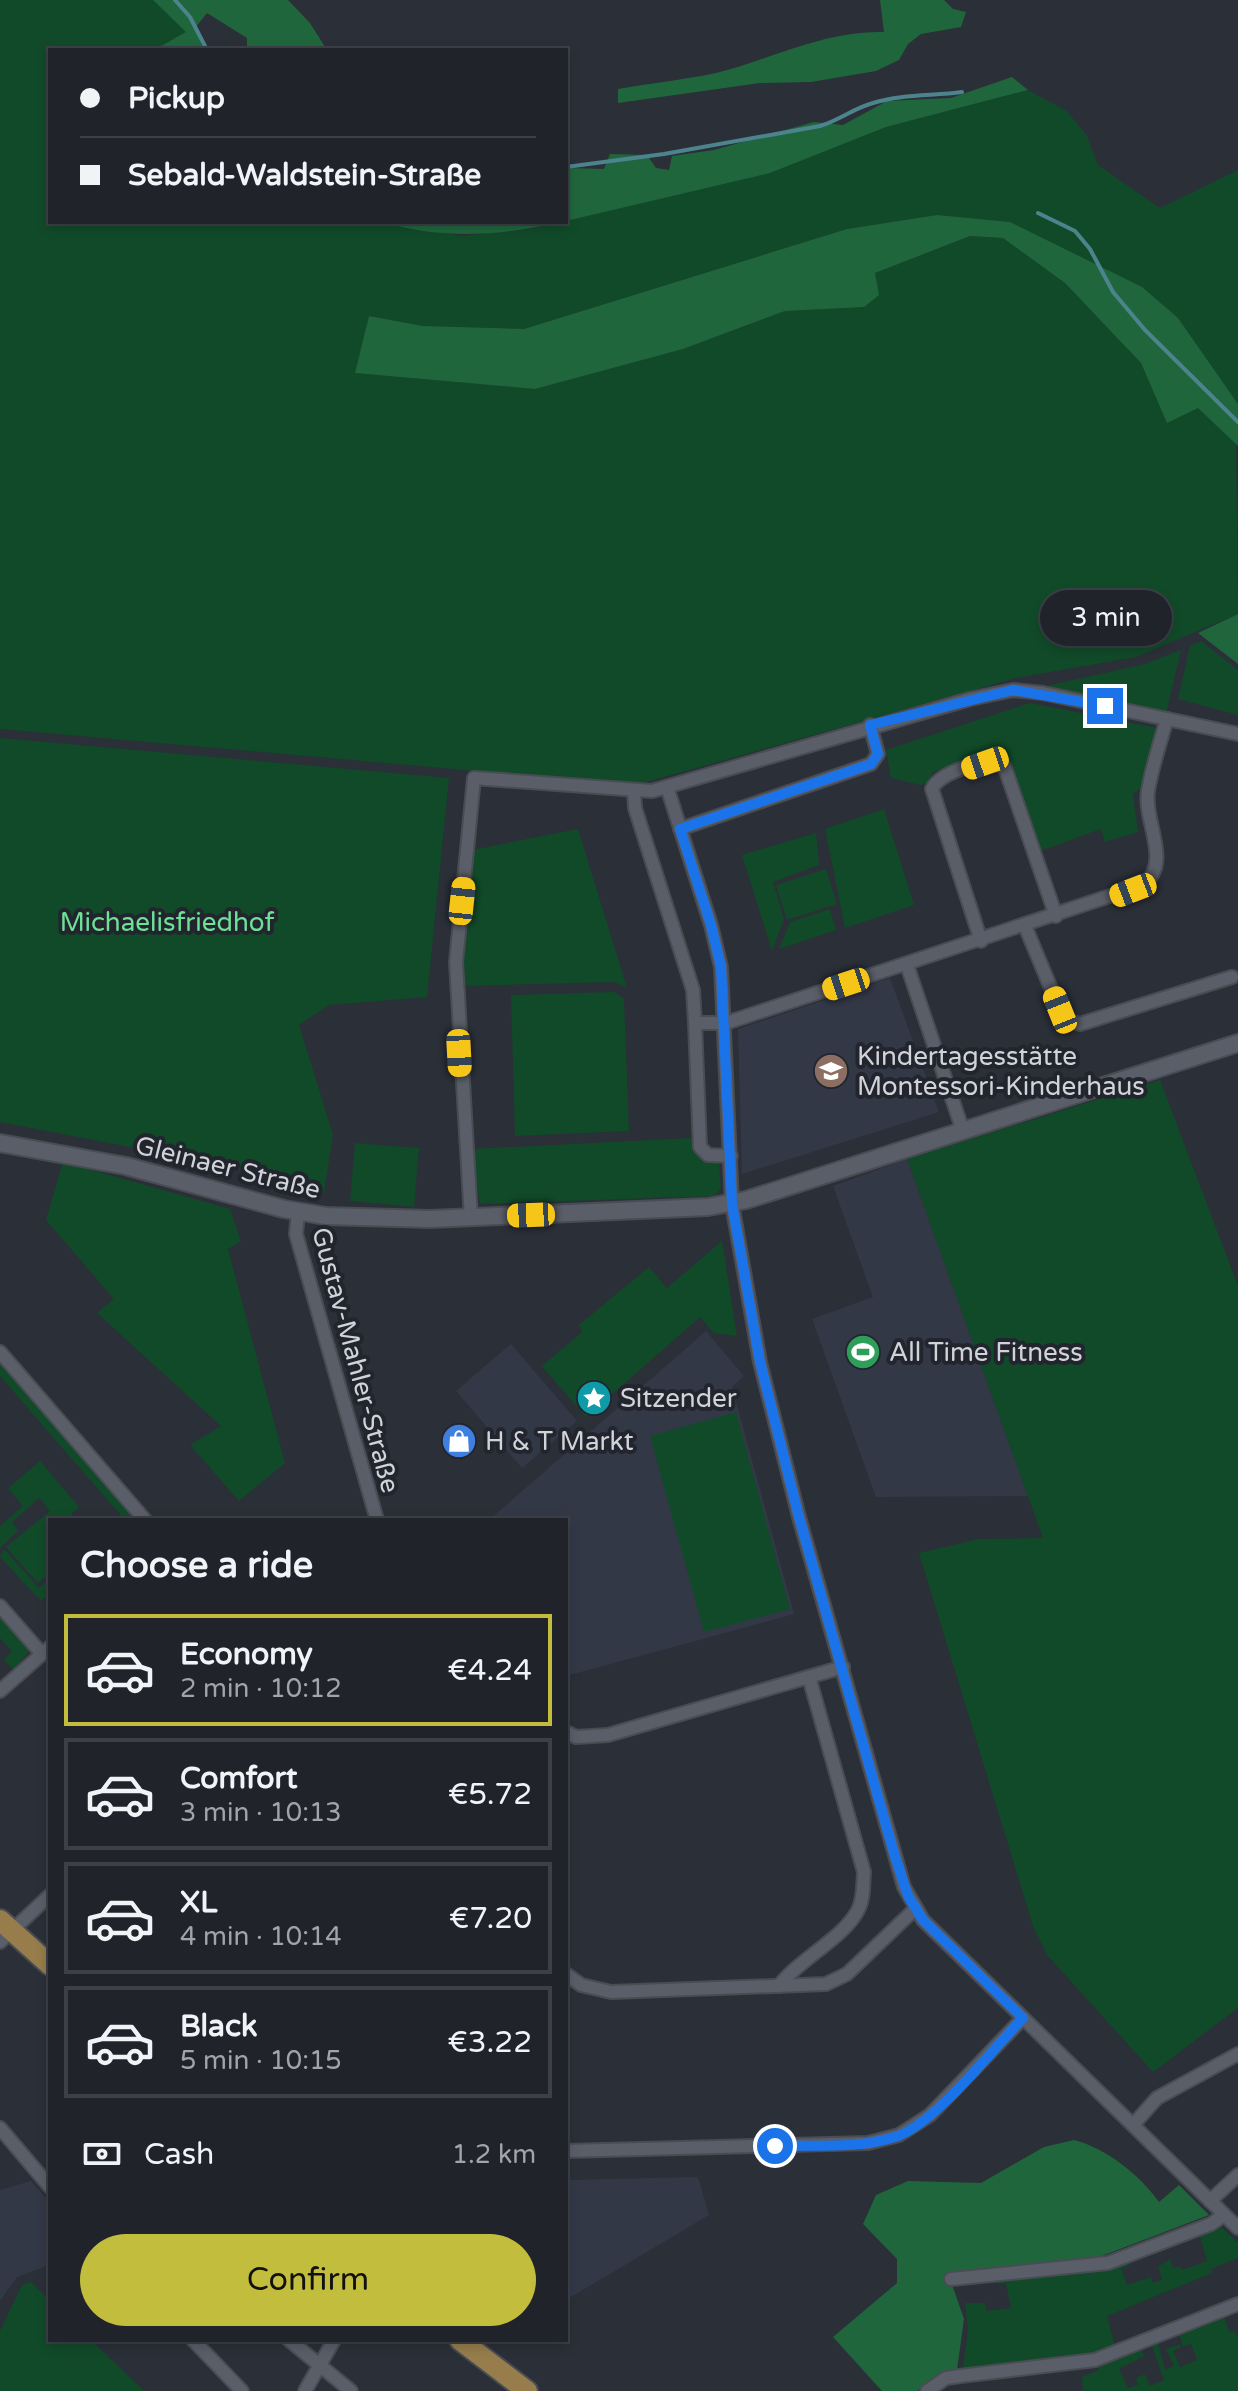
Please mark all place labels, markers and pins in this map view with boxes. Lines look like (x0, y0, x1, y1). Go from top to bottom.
place label: Kindertagesstätte Montessori-Kinderhaus (857, 1041, 1145, 1102)
school or university icon: Kindertagesstätte Montessori-Kinderhaus (812, 1052, 850, 1090)
sports icon: All Time Fitness (844, 1333, 882, 1371)
place label: All Time Fitness (889, 1337, 1083, 1368)
place icon: Sitzender (575, 1379, 613, 1417)
place label: Sitzender (620, 1383, 737, 1414)
shop icon: H & T Markt (440, 1422, 478, 1460)
place label: H & T Markt (485, 1426, 634, 1457)

